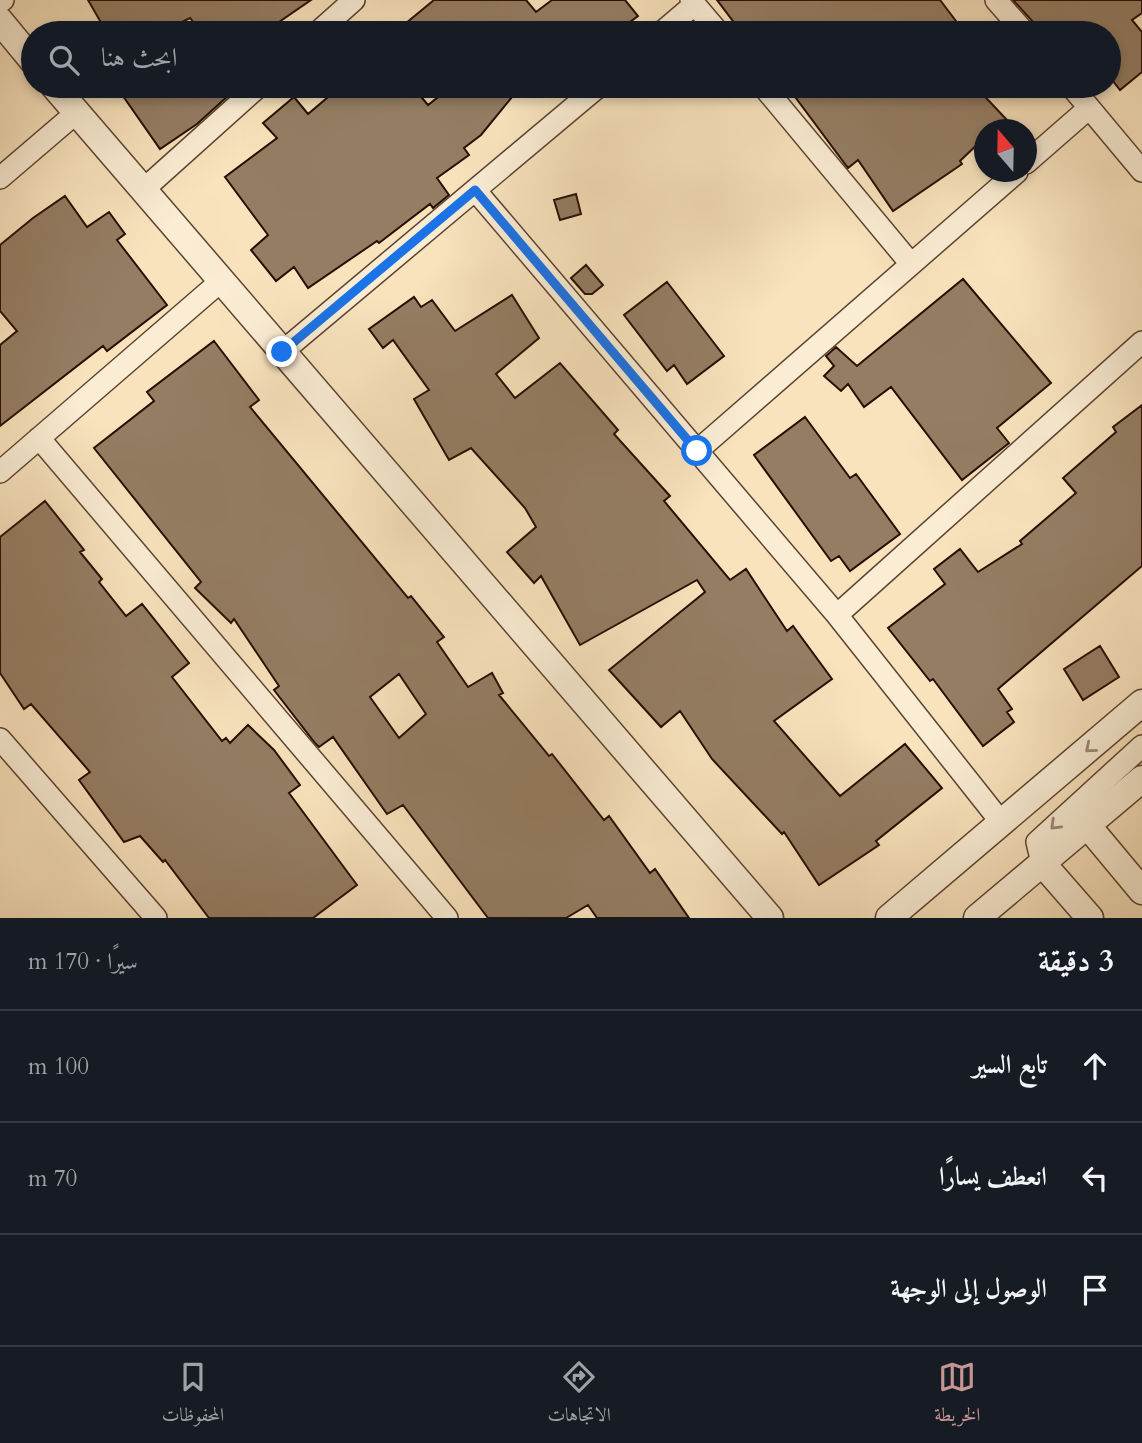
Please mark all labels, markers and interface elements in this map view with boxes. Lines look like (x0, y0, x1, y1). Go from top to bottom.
search box (21, 21, 1121, 98)
text: ابحث هنا (101, 40, 177, 75)
icon: search (45, 41, 83, 79)
north arrow (974, 119, 1037, 182)
route end (266, 336, 297, 367)
route start (681, 435, 712, 466)
one-way arrow (1085, 739, 1098, 752)
one-way arrow (1050, 816, 1063, 829)
text: 3 دقيقة (1038, 941, 1114, 982)
text: سيرًا · 170 m (28, 946, 138, 977)
text: تابع السير (972, 1047, 1047, 1082)
icon: ahead (1076, 1047, 1114, 1085)
text: 100 m (28, 1051, 89, 1082)
text: انعطف يسارًا (939, 1159, 1047, 1194)
icon: left (1076, 1159, 1114, 1197)
text: 70 m (28, 1163, 77, 1194)
text: الوصول إلى الوجهة (891, 1271, 1047, 1306)
icon: arrive (1076, 1271, 1114, 1309)
tab: المحفوظات (162, 1358, 224, 1433)
tab: الاتجاهات (547, 1358, 611, 1433)
tab: الخريطة (934, 1358, 980, 1433)

